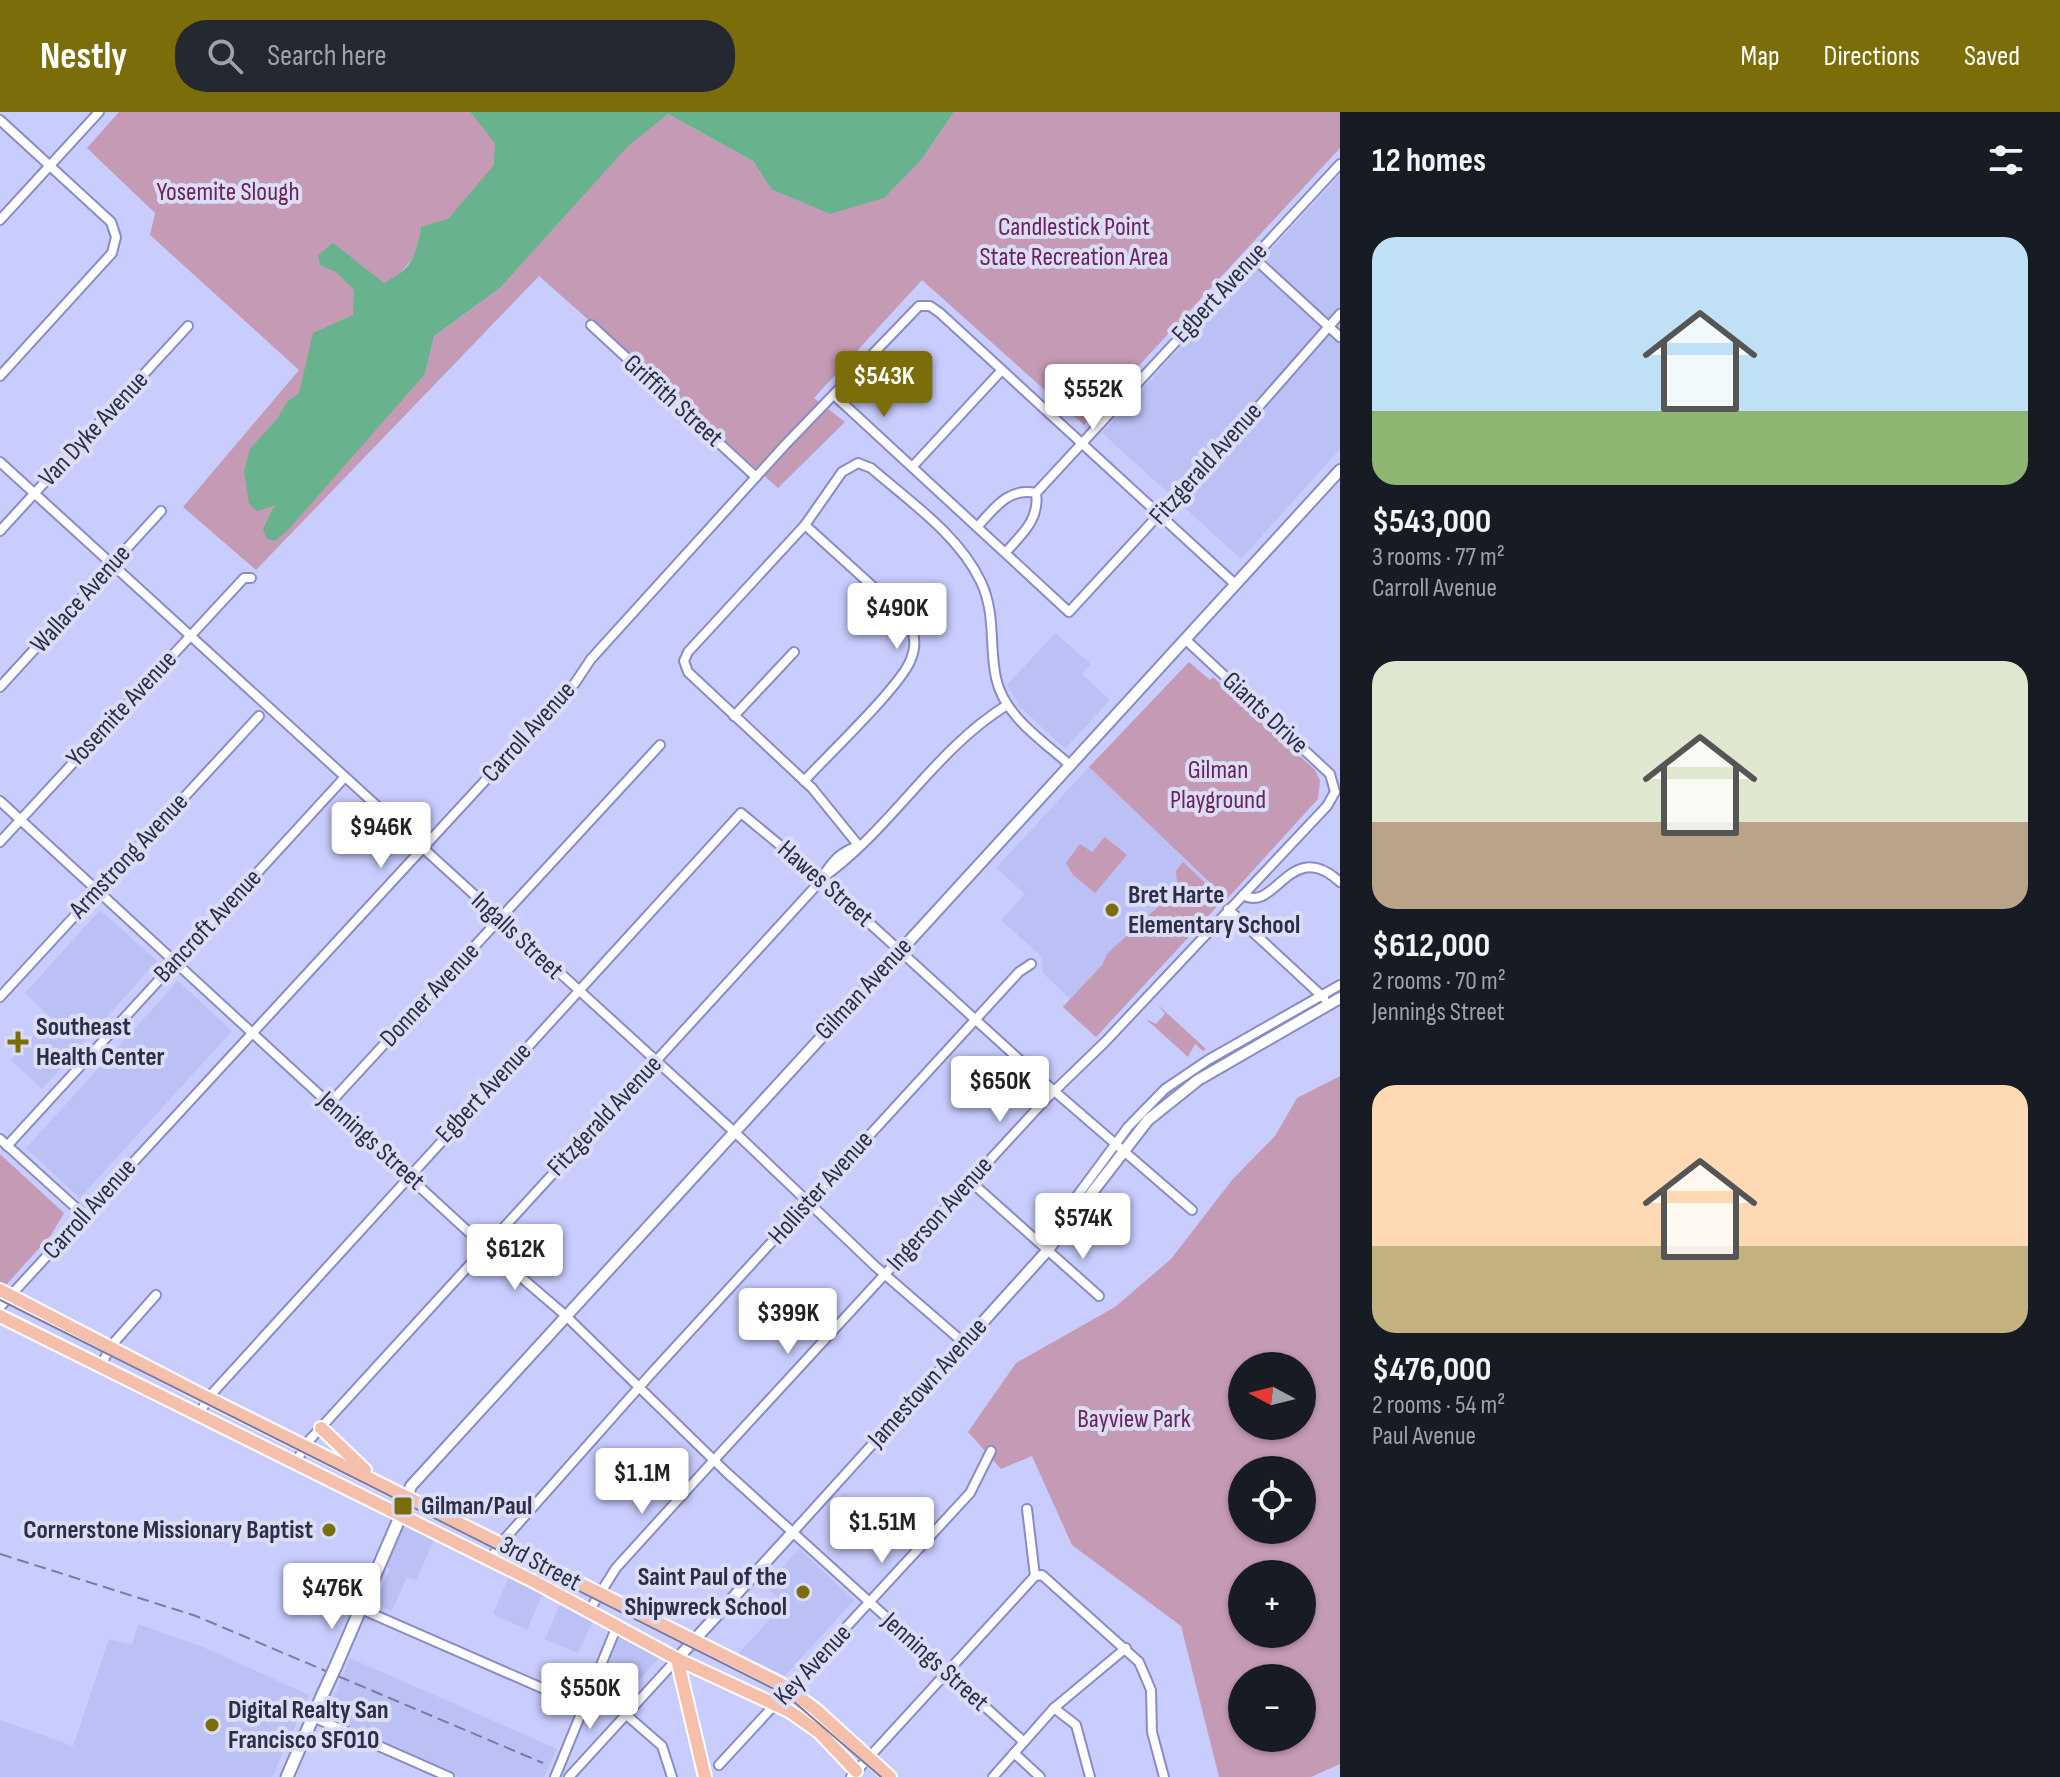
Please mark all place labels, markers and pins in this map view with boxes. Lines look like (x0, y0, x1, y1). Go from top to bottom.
pin: $543K (828, 351, 940, 419)
pin: $552K (1037, 364, 1149, 432)
pin: $490K (841, 583, 953, 651)
pin: $946K (325, 802, 437, 870)
place label: Bret Harte Elementary School (1128, 880, 1300, 941)
marker: Bret Harte Elementary School (1103, 901, 1121, 919)
place label: Southeast Health Center (36, 1012, 165, 1073)
marker: Southeast Health Center (7, 1031, 29, 1053)
pin: $650K (944, 1056, 1056, 1124)
pin: $574K (1027, 1193, 1139, 1261)
pin: $612K (459, 1224, 571, 1292)
pin: $399K (732, 1288, 844, 1356)
pin: $1.1M (586, 1448, 698, 1516)
place label: Gilman/Paul (421, 1491, 532, 1522)
marker: Gilman/Paul (392, 1495, 414, 1517)
pin: $1.51M (817, 1497, 947, 1565)
place label: Cornerstone Missionary Baptist (23, 1515, 313, 1546)
marker: Cornerstone Missionary Baptist (320, 1521, 338, 1539)
place label: Saint Paul of the Shipwreck School (624, 1562, 787, 1623)
pin: $476K (276, 1563, 388, 1631)
marker: Saint Paul of the Shipwreck School (794, 1583, 812, 1601)
pin: $550K (534, 1663, 646, 1731)
place label: Digital Realty San Francisco SFO10 (228, 1695, 389, 1756)
marker: Digital Realty San Francisco SFO10 (203, 1716, 221, 1734)

